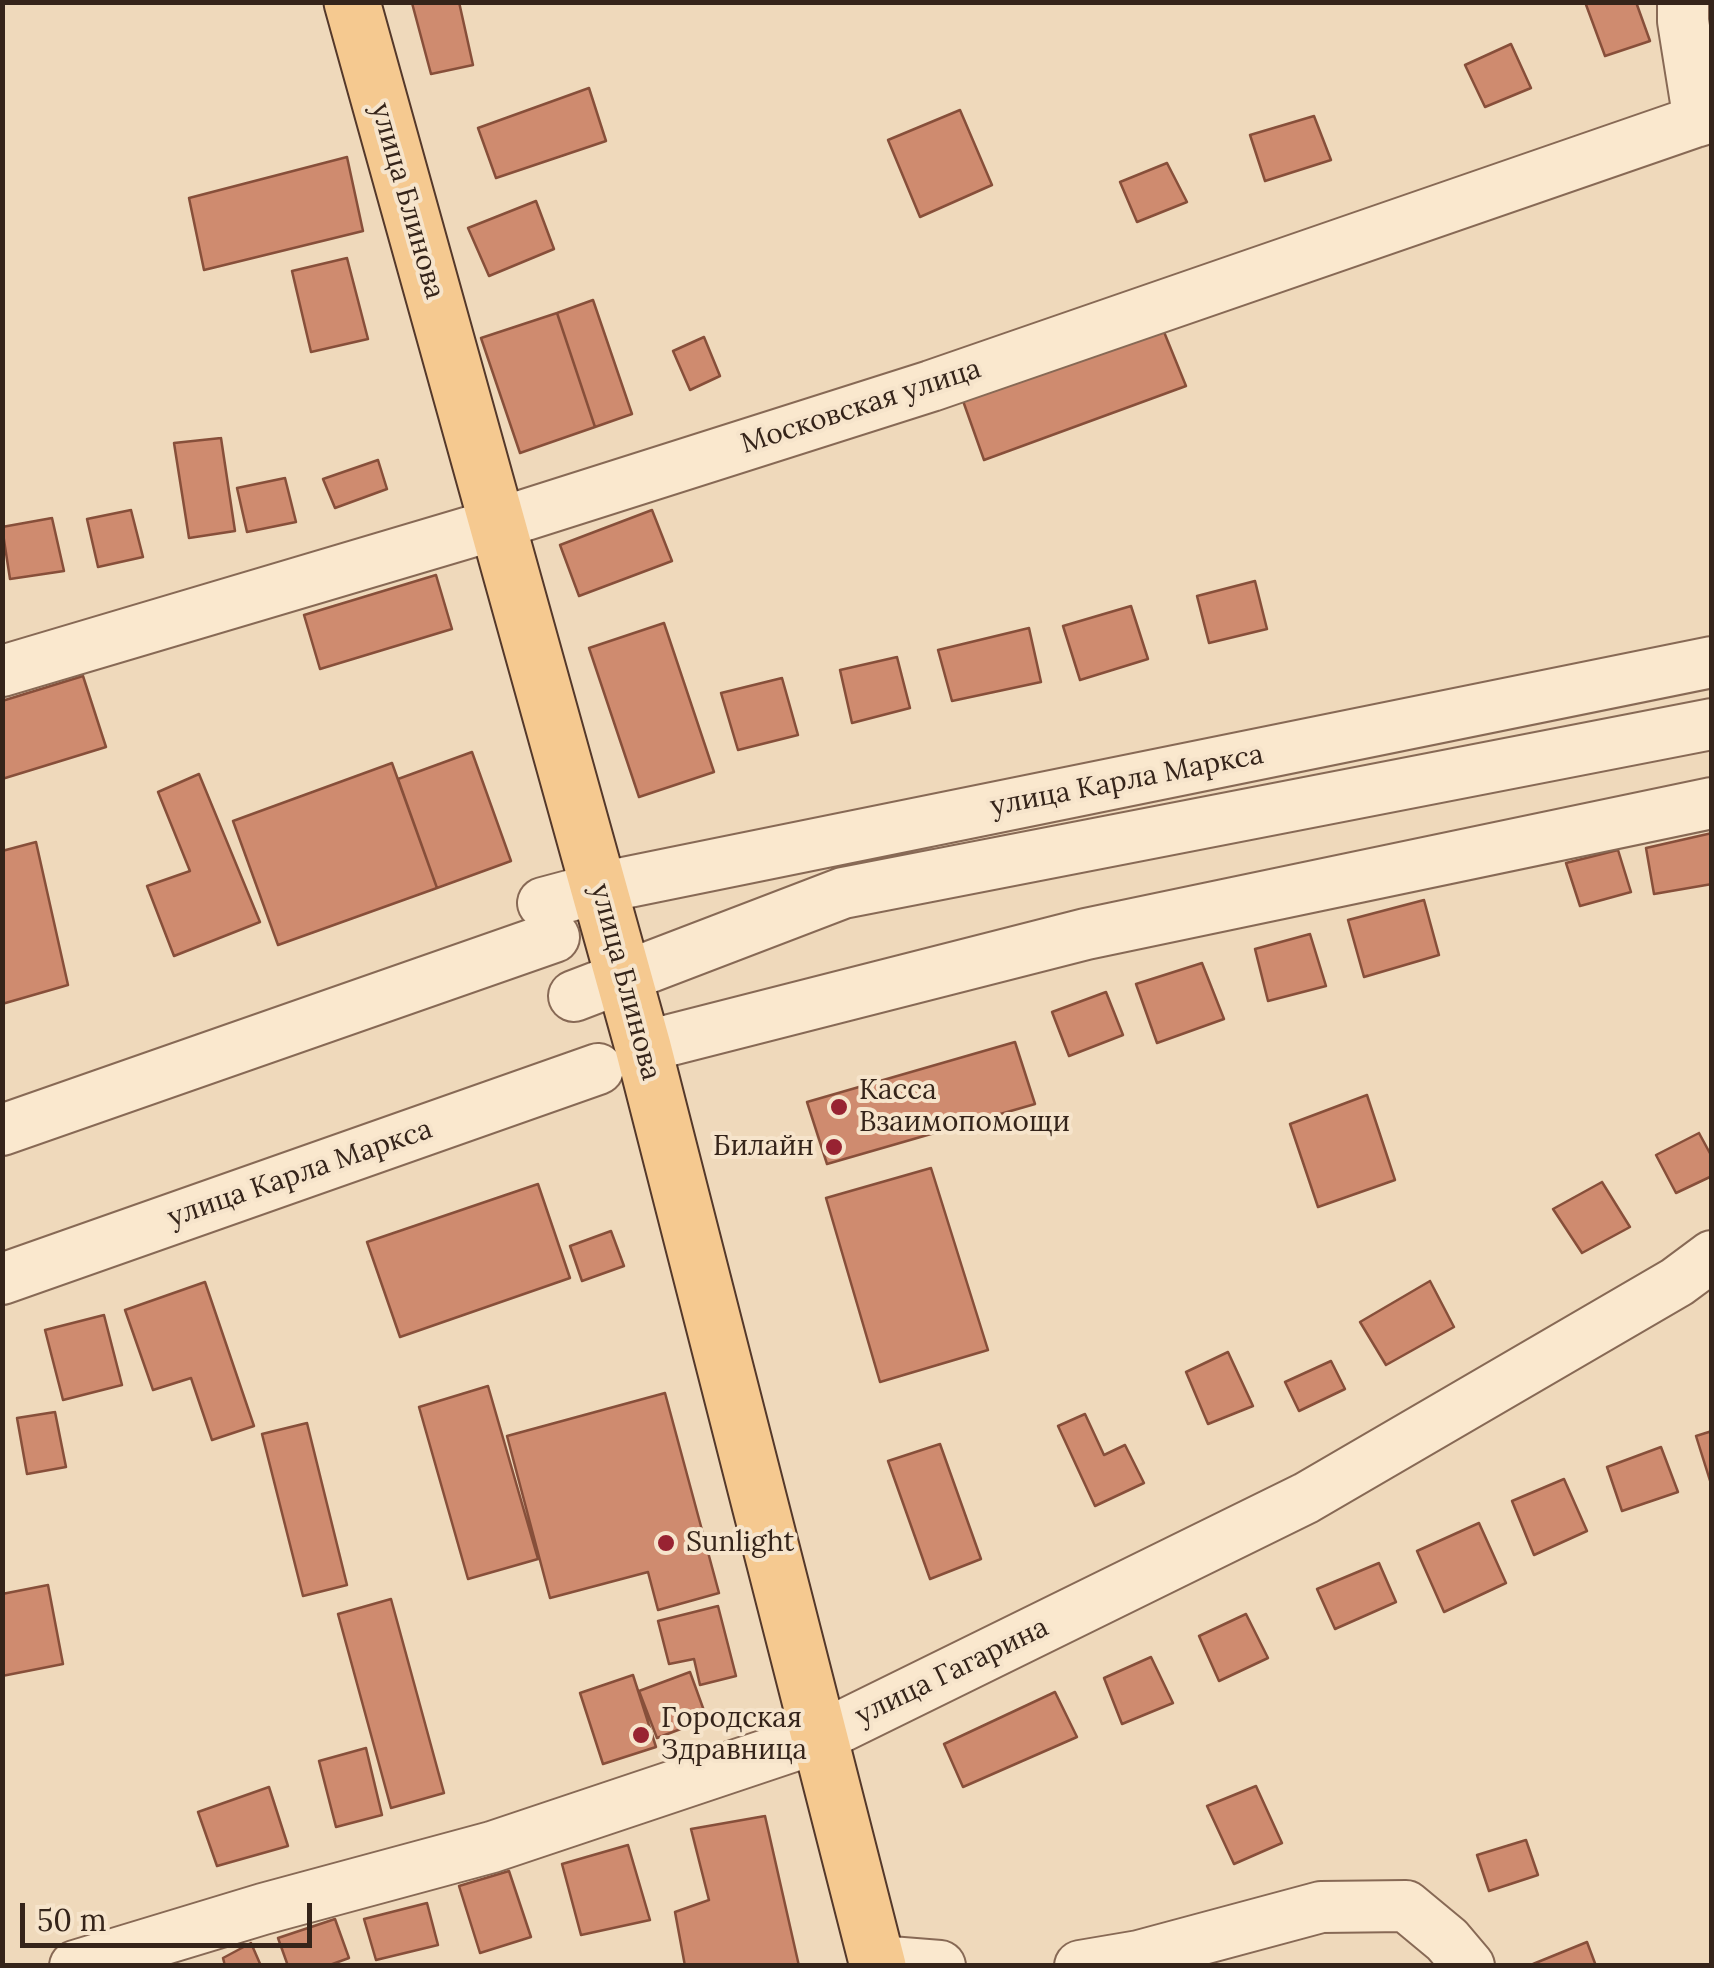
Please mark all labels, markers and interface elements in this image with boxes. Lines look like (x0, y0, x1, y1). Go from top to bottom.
street label: улица Блинова (363, 99, 451, 303)
street label: Московская улица (737, 352, 985, 462)
street label: улица Карла Маркса (988, 738, 1266, 824)
street label: улица Блинова (583, 880, 667, 1084)
place label: Касса Взаимопомощи (859, 1074, 1070, 1140)
marker: Касса Взаимопомощи (828, 1096, 850, 1118)
street label: улица Карла Маркса (163, 1113, 437, 1235)
place label: Билайн (713, 1130, 814, 1164)
marker: Билайн (823, 1136, 845, 1158)
place label: Sunlight (686, 1526, 794, 1560)
marker: Sunlight (655, 1532, 677, 1554)
street label: улица Гагарина (850, 1611, 1054, 1733)
place label: Городская Здравница (661, 1702, 807, 1768)
marker: Городская Здравница (630, 1724, 652, 1746)
scale bar (25, 1883, 318, 1945)
text: 50 m (37, 1901, 107, 1939)

